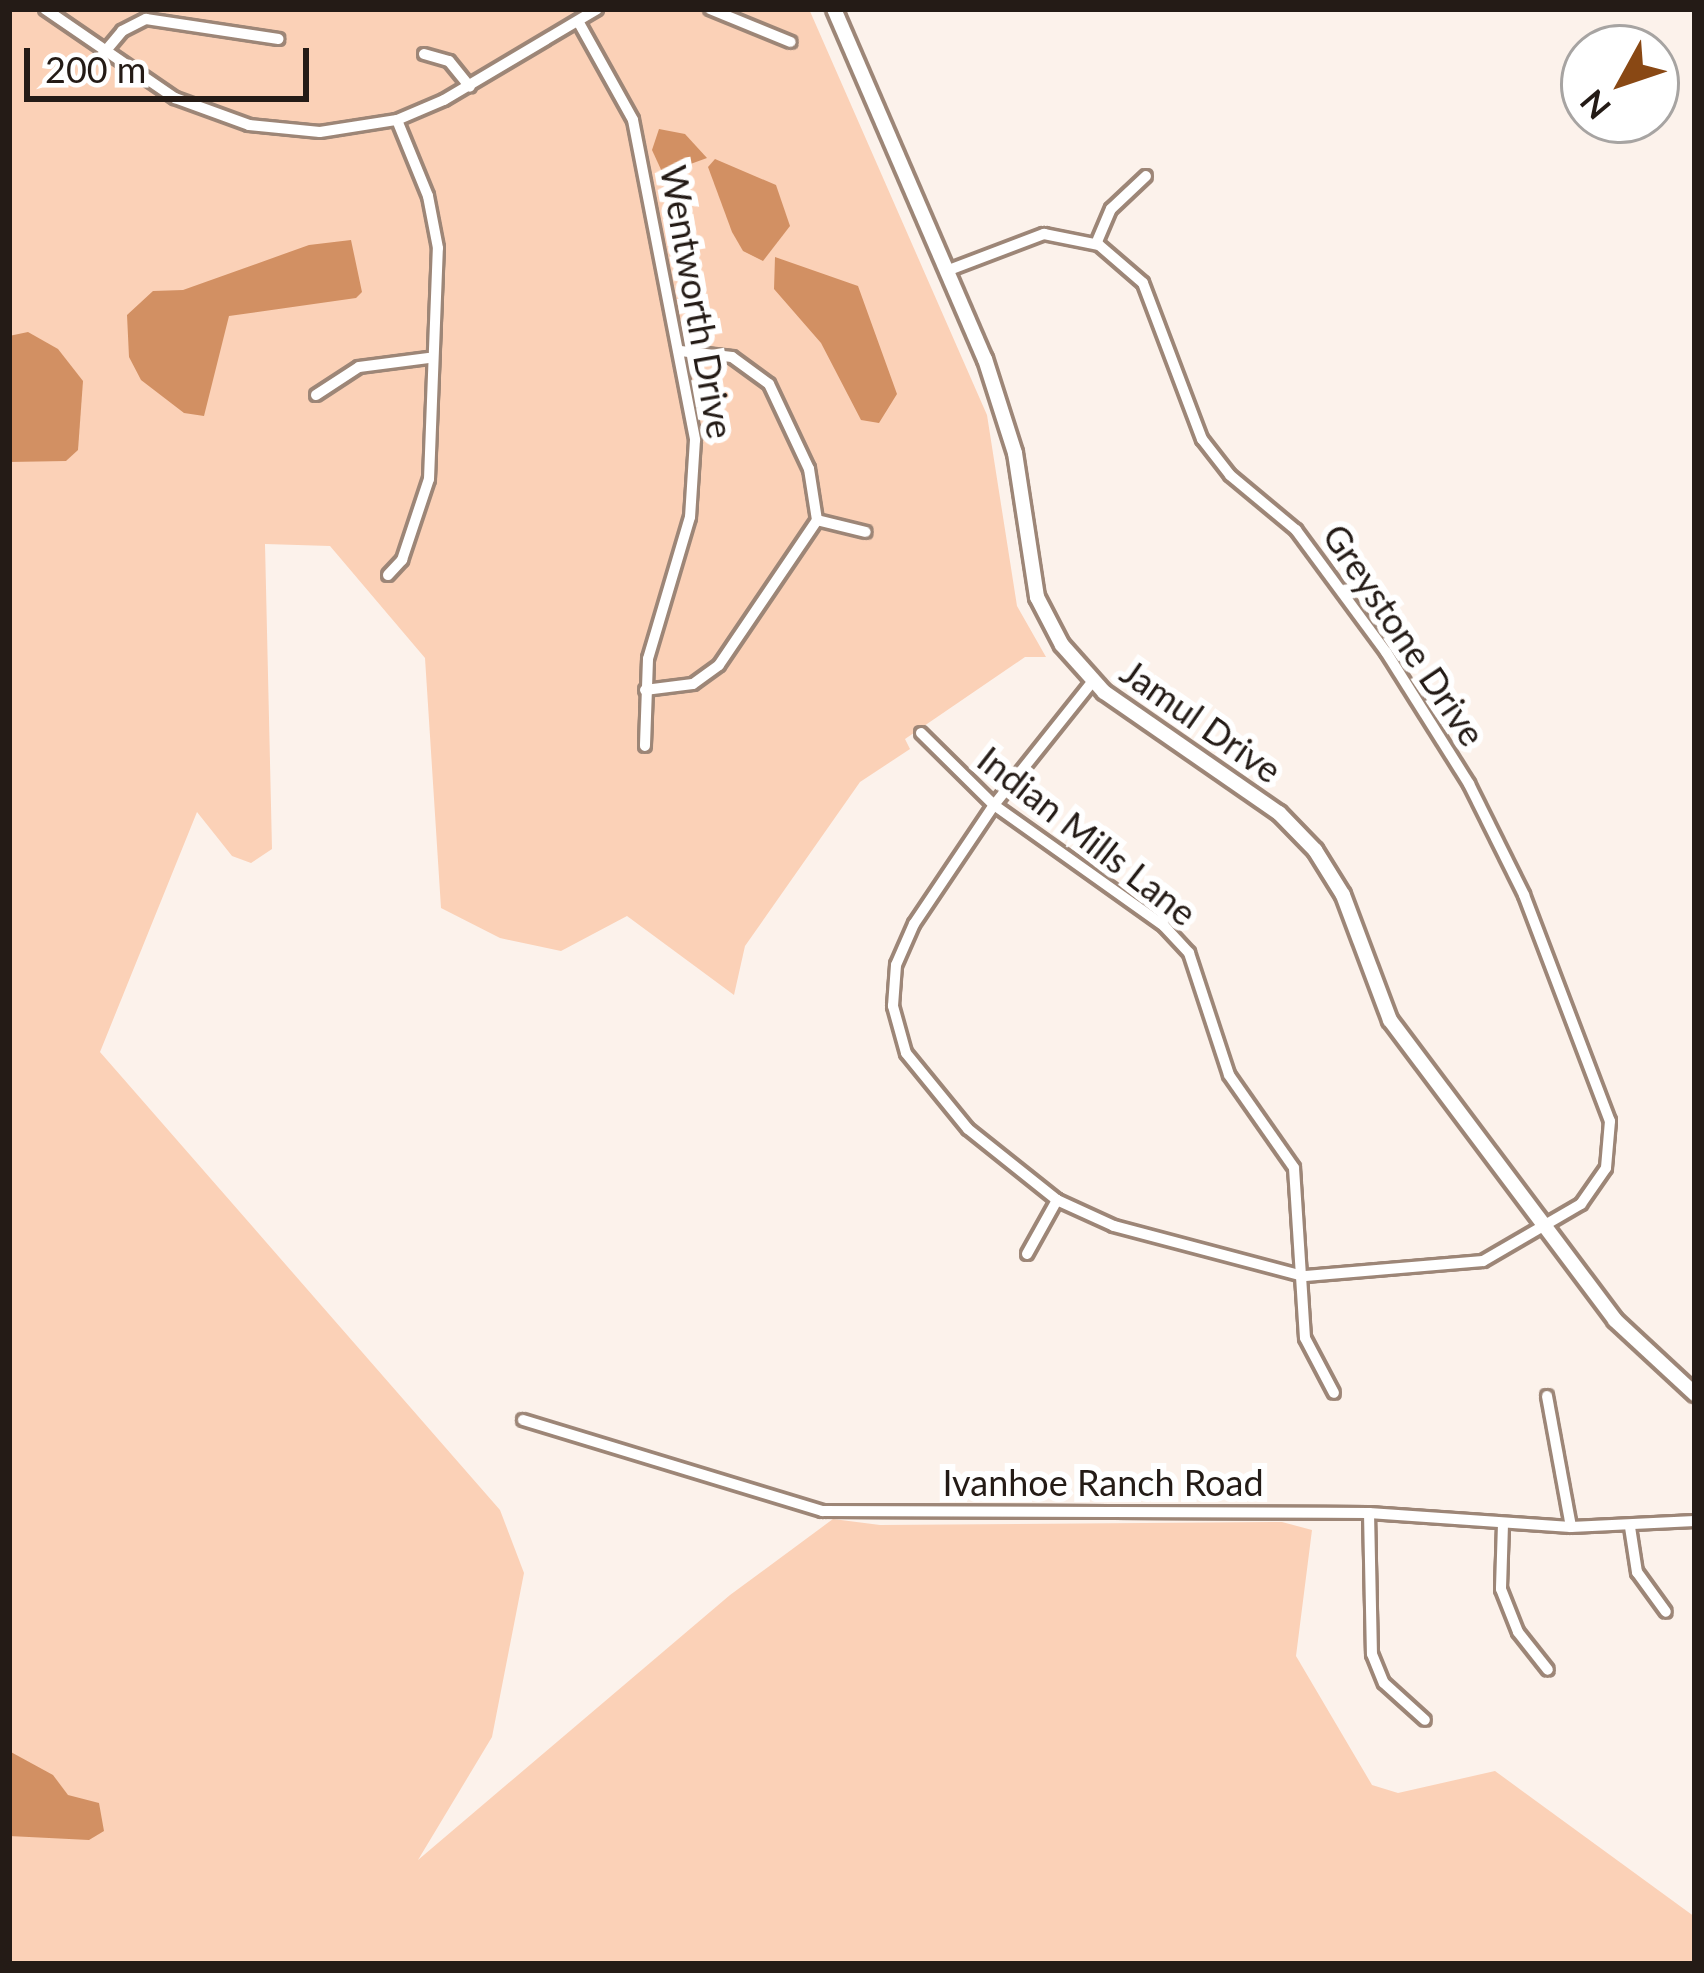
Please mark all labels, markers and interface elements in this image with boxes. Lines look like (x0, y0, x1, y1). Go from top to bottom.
scale bar (30, 24, 315, 98)
north arrow (1560, 24, 1680, 144)
text: 200 m (45, 47, 146, 91)
text: N (1571, 83, 1618, 128)
street label: Wentworth Drive (652, 162, 742, 442)
street label: Greystone Drive (1314, 516, 1494, 754)
street label: Jamul Drive (1113, 650, 1289, 792)
street label: Indian Mills Lane (969, 737, 1205, 935)
street label: Ivanhoe Ranch Road (942, 1461, 1264, 1505)

